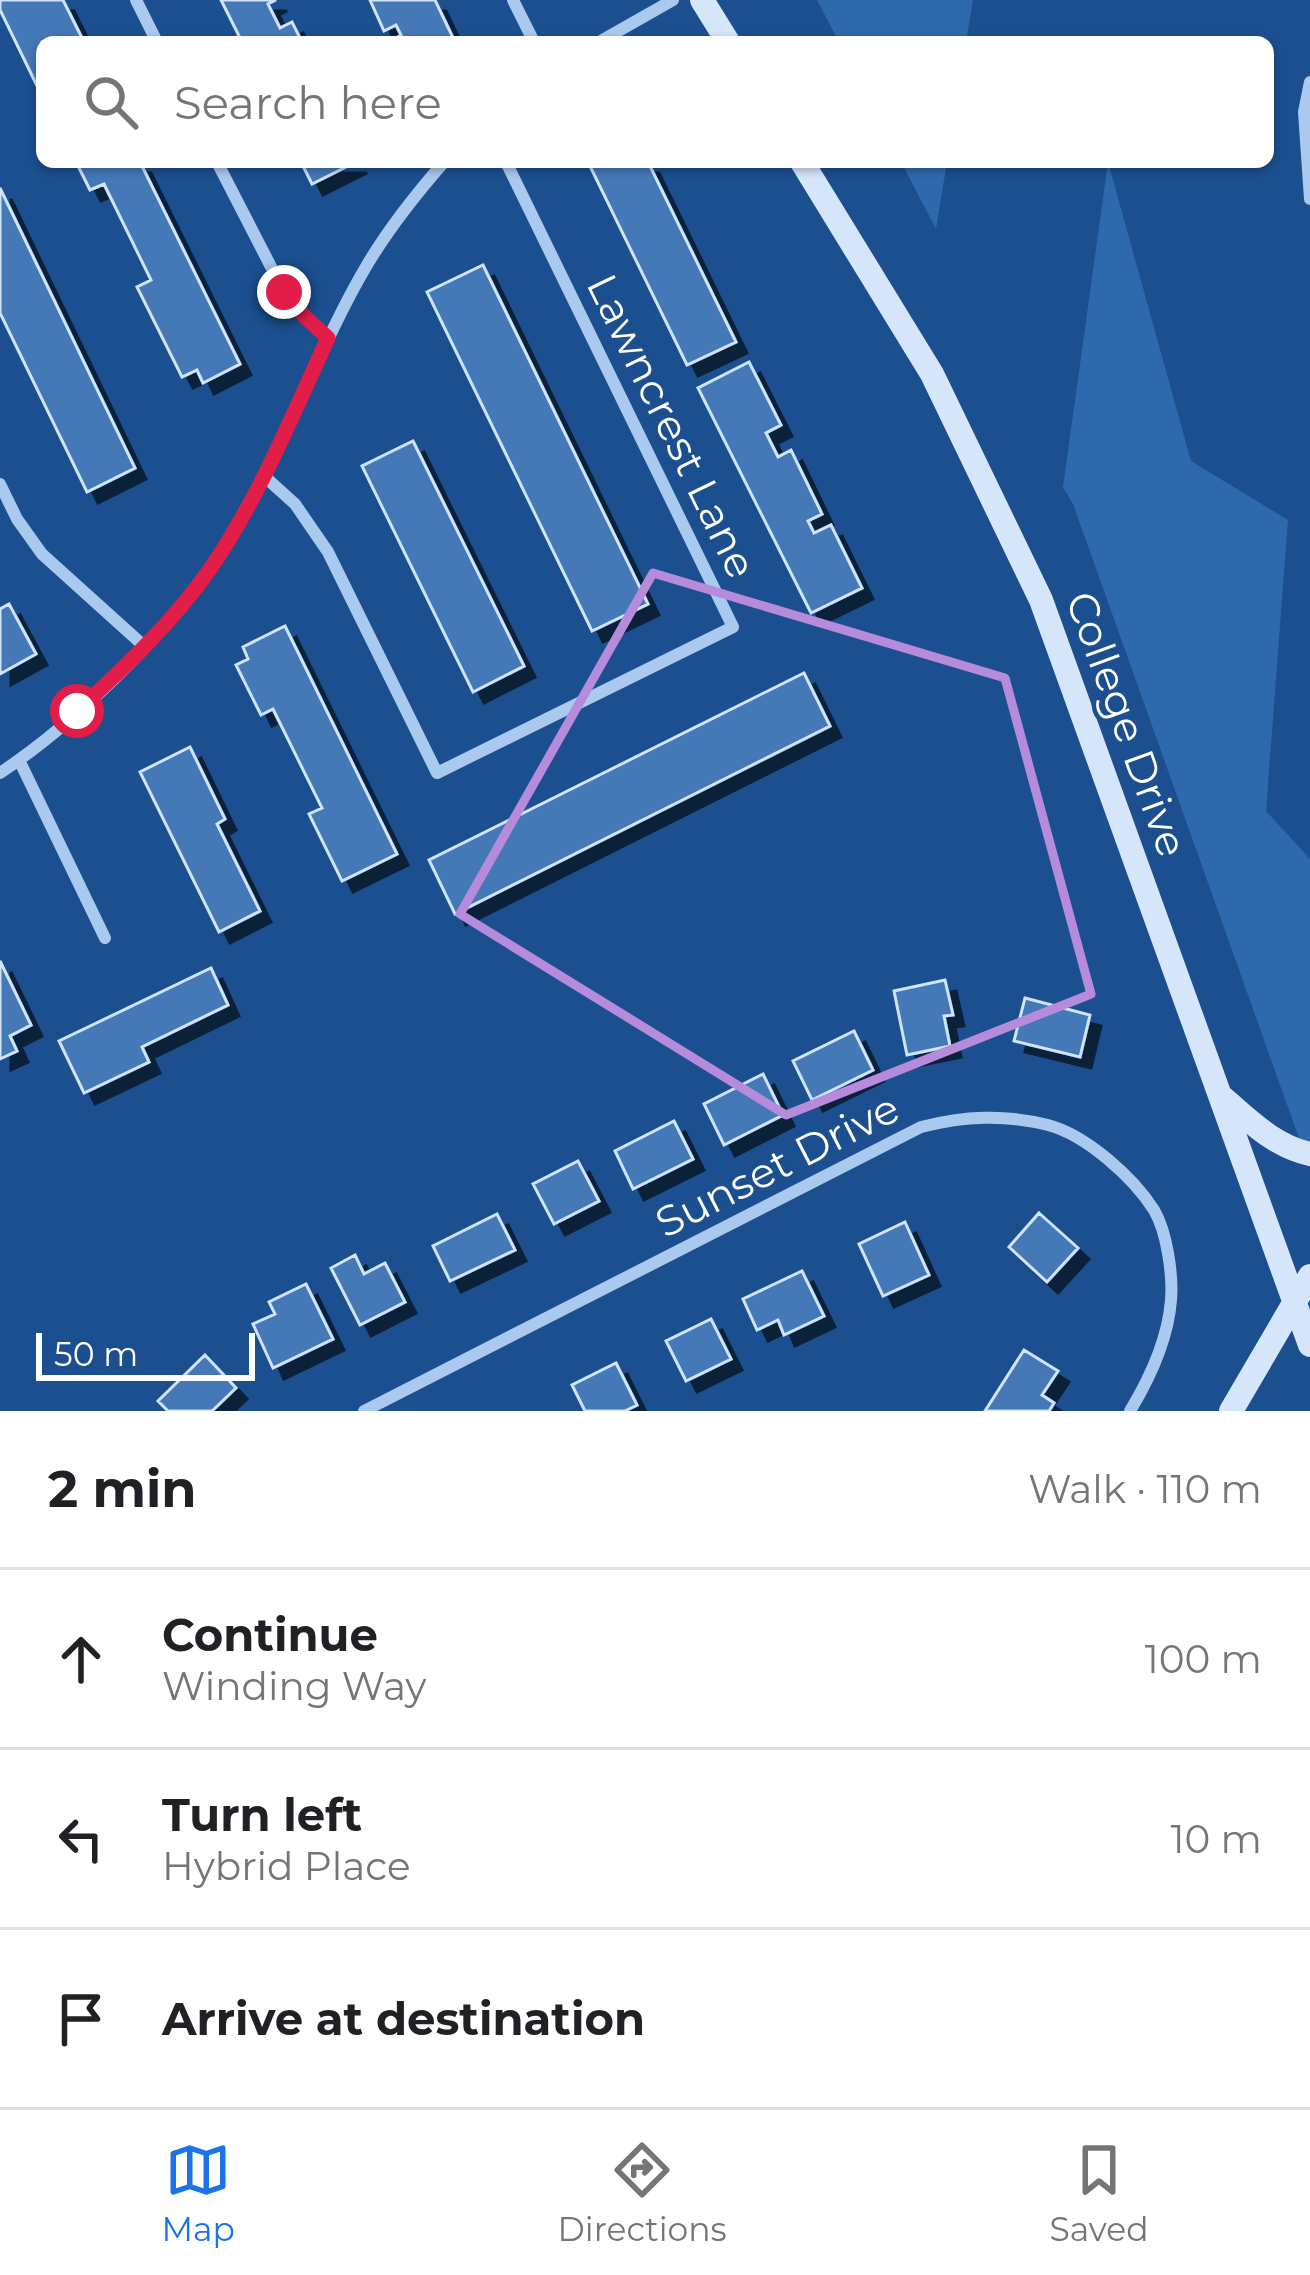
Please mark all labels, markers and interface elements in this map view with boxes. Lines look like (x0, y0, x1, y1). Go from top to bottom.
search box (36, 36, 1274, 168)
icon: search (78, 69, 144, 135)
text: Search here (174, 75, 442, 130)
route end (257, 265, 311, 319)
street label: Lawncrest Lane (576, 266, 768, 586)
street label: College Drive (1055, 584, 1199, 864)
route start (50, 684, 104, 738)
street label: Sunset Drive (647, 1081, 907, 1249)
scale bar (36, 1327, 255, 1380)
text: 50 m (54, 1334, 138, 1374)
text: 2 min (48, 1458, 197, 1520)
text: Walk · 110 m (1028, 1465, 1262, 1513)
text: Continue (162, 1607, 378, 1662)
icon: ahead (48, 1626, 114, 1692)
text: 100 m (1145, 1635, 1262, 1683)
text: Winding Way (162, 1662, 426, 1710)
text: Turn left (162, 1787, 362, 1842)
icon: left (48, 1806, 114, 1872)
text: 10 m (1171, 1815, 1262, 1863)
text: Hybrid Place (162, 1842, 410, 1890)
icon: arrive (48, 1986, 114, 2052)
text: Arrive at destination (162, 1991, 645, 2046)
tab: Map (161, 2137, 235, 2249)
tab: Directions (558, 2137, 727, 2249)
tab: Saved (1049, 2137, 1149, 2249)

